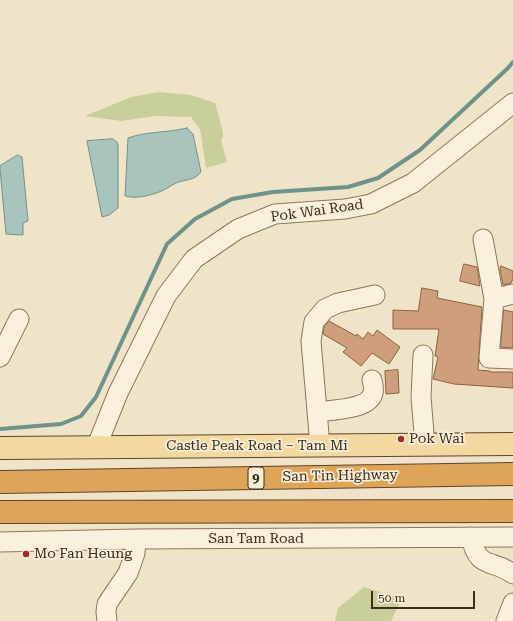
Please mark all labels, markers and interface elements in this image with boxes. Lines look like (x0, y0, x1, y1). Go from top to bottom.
street label: Pok Wai Road (270, 196, 364, 226)
place label: Pok Wai (409, 431, 464, 447)
marker: Pok Wai (396, 434, 406, 444)
street label: Castle Peak Road – Tam Mi (166, 438, 348, 454)
road number: 9 (248, 467, 264, 489)
street label: San Tin Highway (282, 467, 398, 485)
street label: San Tam Road (208, 531, 304, 547)
place label: Mo Fan Heung (34, 546, 132, 562)
marker: Mo Fan Heung (21, 549, 31, 559)
scale bar (373, 583, 477, 609)
text: 50 m (378, 591, 405, 605)

